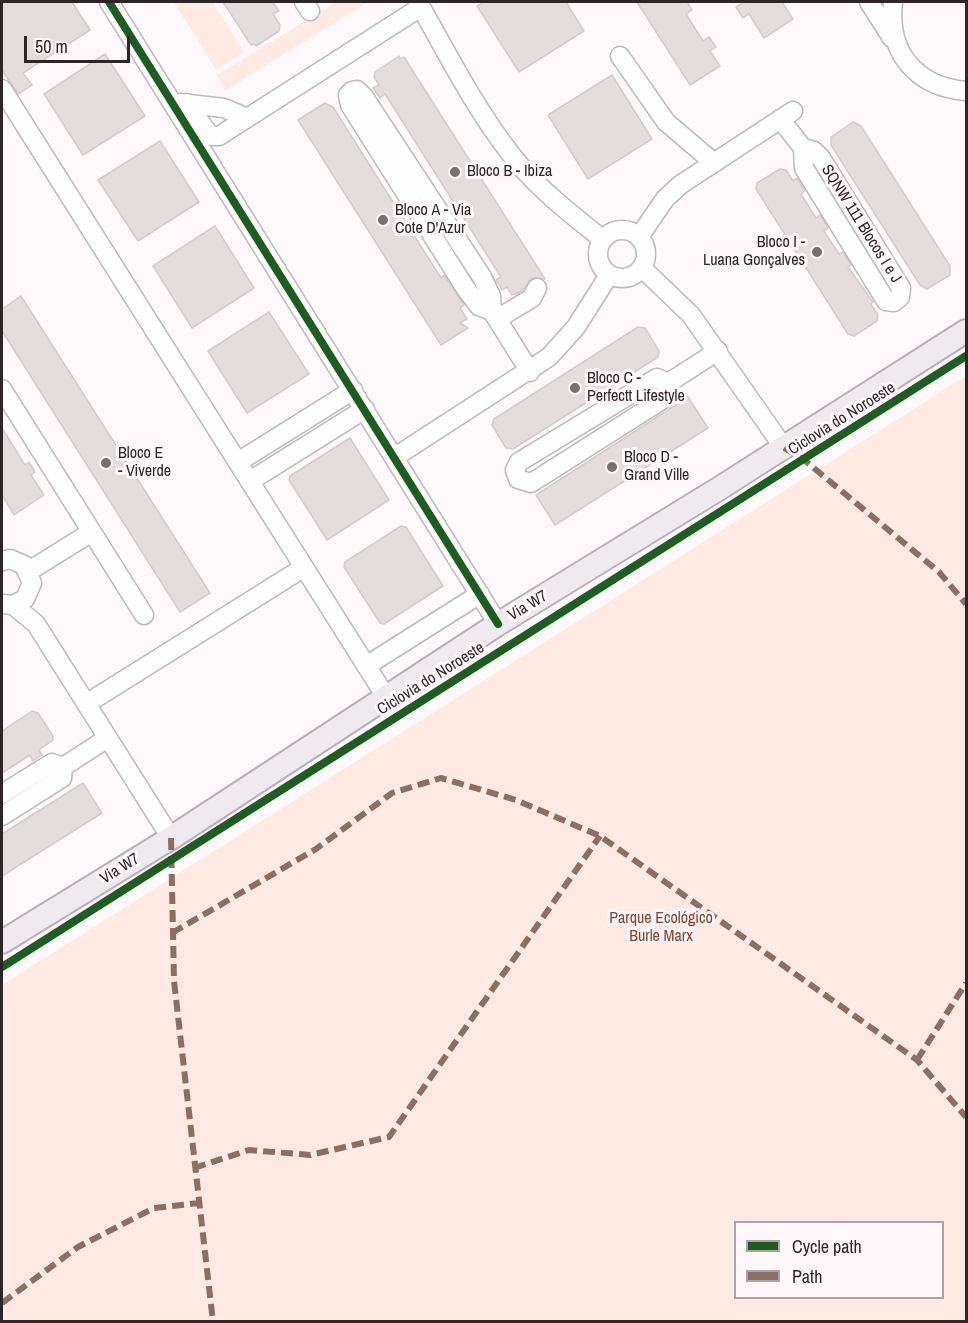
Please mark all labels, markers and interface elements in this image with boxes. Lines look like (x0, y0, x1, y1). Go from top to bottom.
scale bar (27, 24, 134, 62)
text: 50 m (35, 34, 68, 59)
street label: SQNW 111 Blocos I e J (817, 161, 905, 287)
place label: Bloco B - Ibiza (467, 162, 552, 182)
marker: Bloco B - Ibiza (448, 165, 462, 179)
place label: Bloco A - Via Cote D'Azur (395, 201, 471, 239)
marker: Bloco A - Via Cote D'Azur (376, 213, 390, 227)
place label: Bloco I - Luana Gonçalves (703, 233, 805, 271)
marker: Bloco I - Luana Gonçalves (810, 245, 824, 259)
place label: Bloco C - Perfectt Lifestyle (587, 369, 685, 407)
street label: Ciclovia do Noroeste (785, 378, 899, 460)
marker: Bloco C - Perfectt Lifestyle (568, 381, 582, 395)
place label: Bloco E - Viverde (118, 444, 171, 482)
place label: Bloco D - Grand Ville (624, 448, 689, 486)
marker: Bloco E - Viverde (99, 456, 113, 470)
marker: Bloco D - Grand Ville (605, 460, 619, 474)
street label: Via W7 (505, 587, 551, 625)
street label: Ciclovia do Noroeste (374, 638, 488, 720)
street label: Via W7 (97, 850, 143, 888)
park label: Parque Ecológico Burle Marx (609, 909, 713, 947)
legend (734, 1221, 944, 1299)
text: Cycle path (792, 1234, 862, 1259)
text: Path (792, 1264, 822, 1289)

